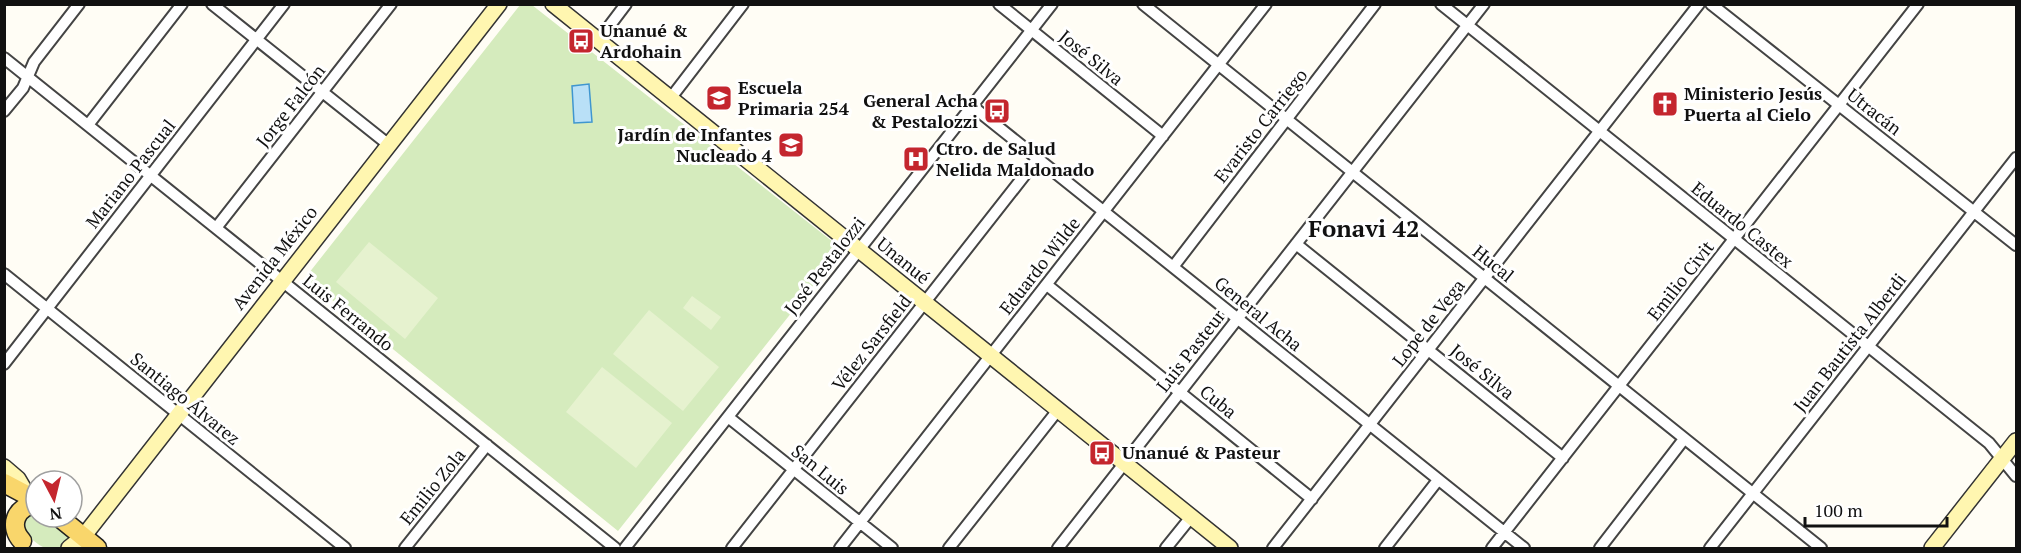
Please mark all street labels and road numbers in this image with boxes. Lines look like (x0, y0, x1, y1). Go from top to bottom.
street label: José Silva (1055, 24, 1129, 90)
street label: Jorge Falcón (250, 59, 330, 152)
street label: Evaristo Carriego (1208, 64, 1312, 187)
street label: Utracán (1842, 82, 1907, 140)
street label: Mariano Pascual (80, 114, 180, 233)
street label: Eduardo Castex (1687, 176, 1799, 273)
street label: Avenida México (226, 201, 322, 314)
street label: José Pestalozzi (778, 212, 870, 319)
street label: Eduardo Wilde (993, 212, 1085, 319)
street label: Unanué (872, 231, 935, 289)
street label: Emilio Civit (1642, 235, 1719, 325)
street label: Hucal (1468, 239, 1519, 287)
street label: Luis Ferrando (298, 268, 399, 356)
street label: Juan Bautista Alberdi (1788, 268, 1911, 417)
street label: General Acha (1210, 270, 1307, 356)
street label: Lope de Vega (1387, 274, 1470, 371)
street label: Vélez Sarsfield (826, 289, 916, 395)
street label: Luis Pasteur (1150, 304, 1230, 397)
street label: José Silva (1446, 338, 1520, 404)
street label: Santiago Álvarez (126, 347, 245, 450)
street label: Cuba (1195, 379, 1242, 423)
street label: San Luis (787, 439, 854, 500)
street label: Emilio Zola (394, 443, 470, 530)

